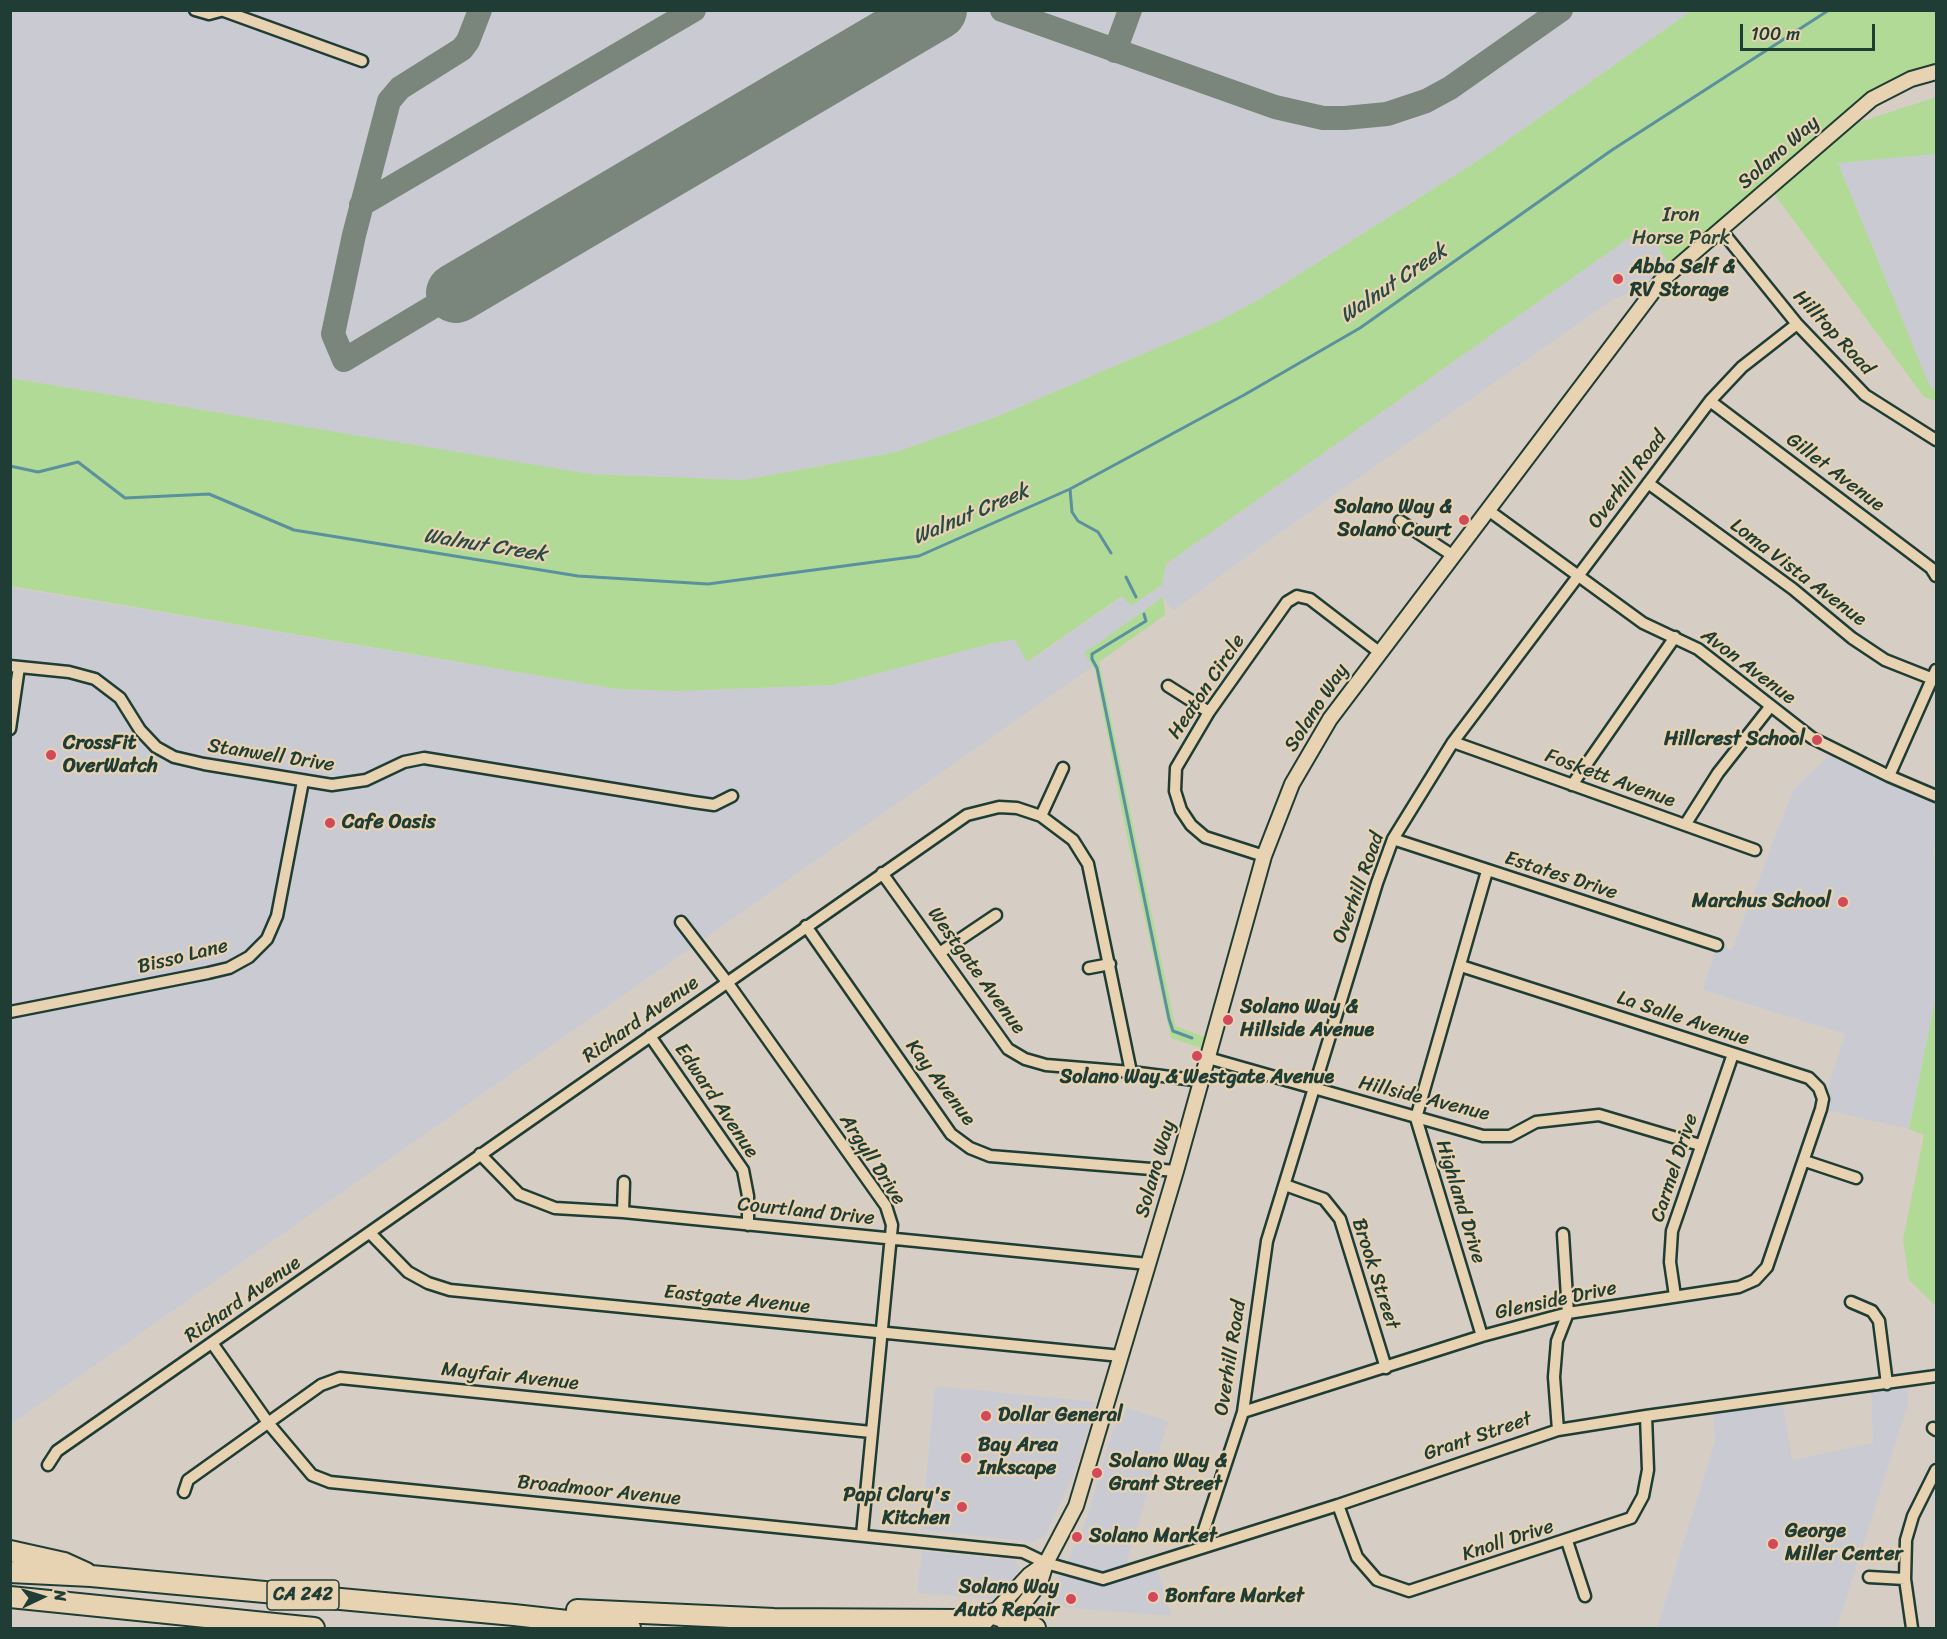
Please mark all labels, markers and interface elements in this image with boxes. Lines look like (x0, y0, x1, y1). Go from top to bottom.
scale bar (1743, 12, 1878, 50)
text: 100 m (1751, 18, 1800, 50)
street label: Solano Way (1733, 111, 1825, 195)
park label: Iron Horse Park (1632, 204, 1730, 251)
water label: Walnut Creek (1336, 239, 1452, 329)
place label: Abba Self & RV Storage (1630, 256, 1735, 303)
marker: Abba Self & RV Storage (1611, 272, 1625, 286)
street label: Hilltop Road (1787, 285, 1879, 381)
street label: Overhill Road (1583, 426, 1673, 534)
street label: Gillet Avenue (1781, 428, 1889, 518)
water label: Walnut Creek (909, 479, 1033, 551)
place label: Solano Way & Solano Court (1334, 496, 1452, 543)
marker: Solano Way & Solano Court (1457, 513, 1471, 527)
street label: Loma Vista Avenue (1725, 514, 1871, 632)
water label: Walnut Creek (422, 524, 548, 568)
street label: Avon Avenue (1696, 624, 1800, 710)
street label: Heaton Circle (1163, 630, 1251, 744)
street label: Solano Way (1280, 659, 1354, 757)
place label: Hillcrest School (1664, 728, 1805, 752)
place label: CrossFit OverWatch (63, 732, 158, 779)
marker: Hillcrest School (1810, 733, 1824, 747)
street label: Stanwell Drive (206, 734, 336, 778)
street label: Foskett Avenue (1542, 744, 1678, 814)
marker: CrossFit OverWatch (44, 748, 58, 762)
place label: Cafe Oasis (342, 811, 436, 835)
marker: Cafe Oasis (323, 816, 337, 830)
street label: Overhill Road (1328, 829, 1390, 947)
street label: Estates Drive (1502, 846, 1620, 906)
place label: Marchus School (1692, 890, 1831, 914)
marker: Marchus School (1836, 895, 1850, 909)
street label: Westgate Avenue (922, 903, 1030, 1039)
street label: Bisso Lane (135, 934, 231, 980)
street label: Richard Avenue (578, 971, 704, 1069)
street label: La Salle Avenue (1614, 986, 1752, 1052)
place label: Solano Way & Hillside Avenue (1240, 996, 1374, 1043)
marker: Solano Way & Hillside Avenue (1221, 1013, 1235, 1027)
street label: Kay Avenue (900, 1035, 980, 1131)
street label: Edward Avenue (669, 1039, 763, 1163)
marker: Solano Way & Westgate Avenue (1190, 1049, 1204, 1063)
place label: Solano Way & Westgate Avenue (1060, 1066, 1334, 1090)
street label: Hillside Avenue (1356, 1071, 1492, 1127)
street label: Argyll Drive (834, 1110, 910, 1210)
street label: Carmel Drive (1646, 1111, 1704, 1225)
street label: Solano Way (1131, 1118, 1181, 1220)
street label: Highland Drive (1430, 1137, 1490, 1267)
street label: Courtland Drive (736, 1193, 876, 1231)
street label: Brook Street (1346, 1216, 1404, 1332)
street label: Richard Avenue (180, 1251, 306, 1349)
street label: Glenside Drive (1493, 1276, 1619, 1326)
street label: Eastgate Avenue (663, 1280, 811, 1320)
street label: Overhill Road (1210, 1299, 1252, 1417)
street label: Mayfair Avenue (440, 1358, 580, 1396)
place label: Dollar General (998, 1404, 1123, 1428)
street label: Grant Street (1421, 1407, 1535, 1467)
marker: Dollar General (979, 1409, 993, 1423)
place label: Bay Area Inkscape (978, 1434, 1058, 1481)
place label: Solano Way & Grant Street (1109, 1450, 1227, 1497)
marker: Bay Area Inkscape (959, 1451, 973, 1465)
marker: Solano Way & Grant Street (1090, 1466, 1104, 1480)
street label: Broadmoor Avenue (516, 1470, 682, 1512)
place label: Papi Clary's Kitchen (843, 1484, 950, 1531)
marker: Papi Clary's Kitchen (955, 1500, 969, 1514)
street label: Knoll Drive (1459, 1515, 1557, 1567)
place label: George Miller Center (1785, 1520, 1903, 1567)
place label: Solano Market (1089, 1525, 1217, 1549)
marker: Solano Market (1070, 1530, 1084, 1544)
marker: George Miller Center (1766, 1537, 1780, 1551)
north arrow (12, 1567, 72, 1627)
place label: Solano Way Auto Repair (954, 1576, 1059, 1623)
road number: CA 242 (267, 1580, 339, 1610)
place label: Bonfare Market (1165, 1585, 1304, 1609)
text: N (46, 1589, 75, 1602)
marker: Bonfare Market (1146, 1590, 1160, 1604)
marker: Solano Way Auto Repair (1064, 1592, 1078, 1606)

